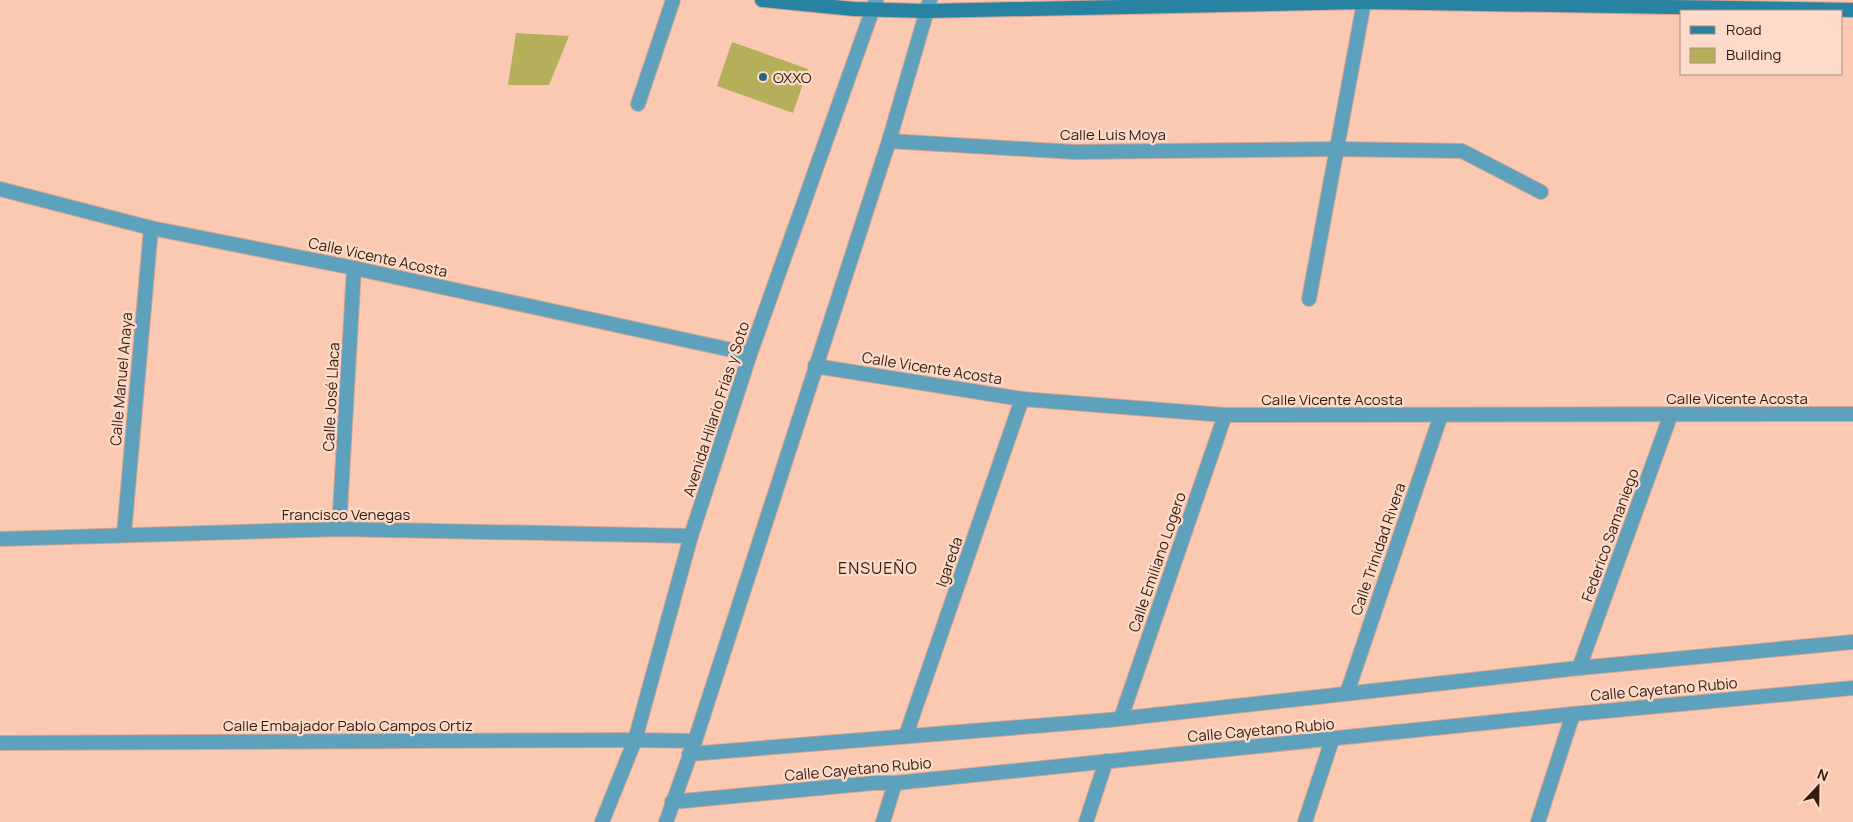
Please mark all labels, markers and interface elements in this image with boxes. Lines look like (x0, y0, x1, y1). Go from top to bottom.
legend (1680, 10, 1843, 75)
text: Road (1726, 19, 1762, 40)
text: Building (1726, 44, 1781, 65)
place label: OXXO (773, 67, 812, 88)
marker: OXXO (757, 71, 769, 83)
street label: Calle Luis Moya (1060, 124, 1166, 145)
street label: Calle Vicente Acosta (307, 232, 449, 282)
street label: Calle Manuel Anaya (105, 311, 137, 447)
street label: Avenida Hilario Frías y Soto (678, 319, 754, 499)
street label: Calle José Llaca (318, 342, 344, 452)
street label: Calle Vicente Acosta (860, 347, 1004, 389)
street label: Calle Vicente Acosta (1666, 388, 1808, 409)
street label: Calle Vicente Acosta (1261, 389, 1403, 410)
street label: Federico Samaniego (1576, 465, 1644, 604)
street label: Calle Trinidad Rivera (1345, 480, 1411, 618)
street label: Calle Emiliano Logero (1123, 489, 1191, 635)
street label: Francisco Venegas (282, 504, 410, 525)
street label: Igareda (931, 534, 967, 590)
district label: ENSUEÑO (838, 557, 918, 579)
street label: Calle Cayetano Rubio (1590, 672, 1739, 706)
street label: Calle Cayetano Rubio (1187, 713, 1336, 747)
street label: Calle Embajador Pablo Campos Ortiz (223, 715, 473, 736)
street label: Calle Cayetano Rubio (784, 752, 933, 786)
north arrow (1793, 762, 1843, 812)
text: N (1815, 764, 1831, 785)

